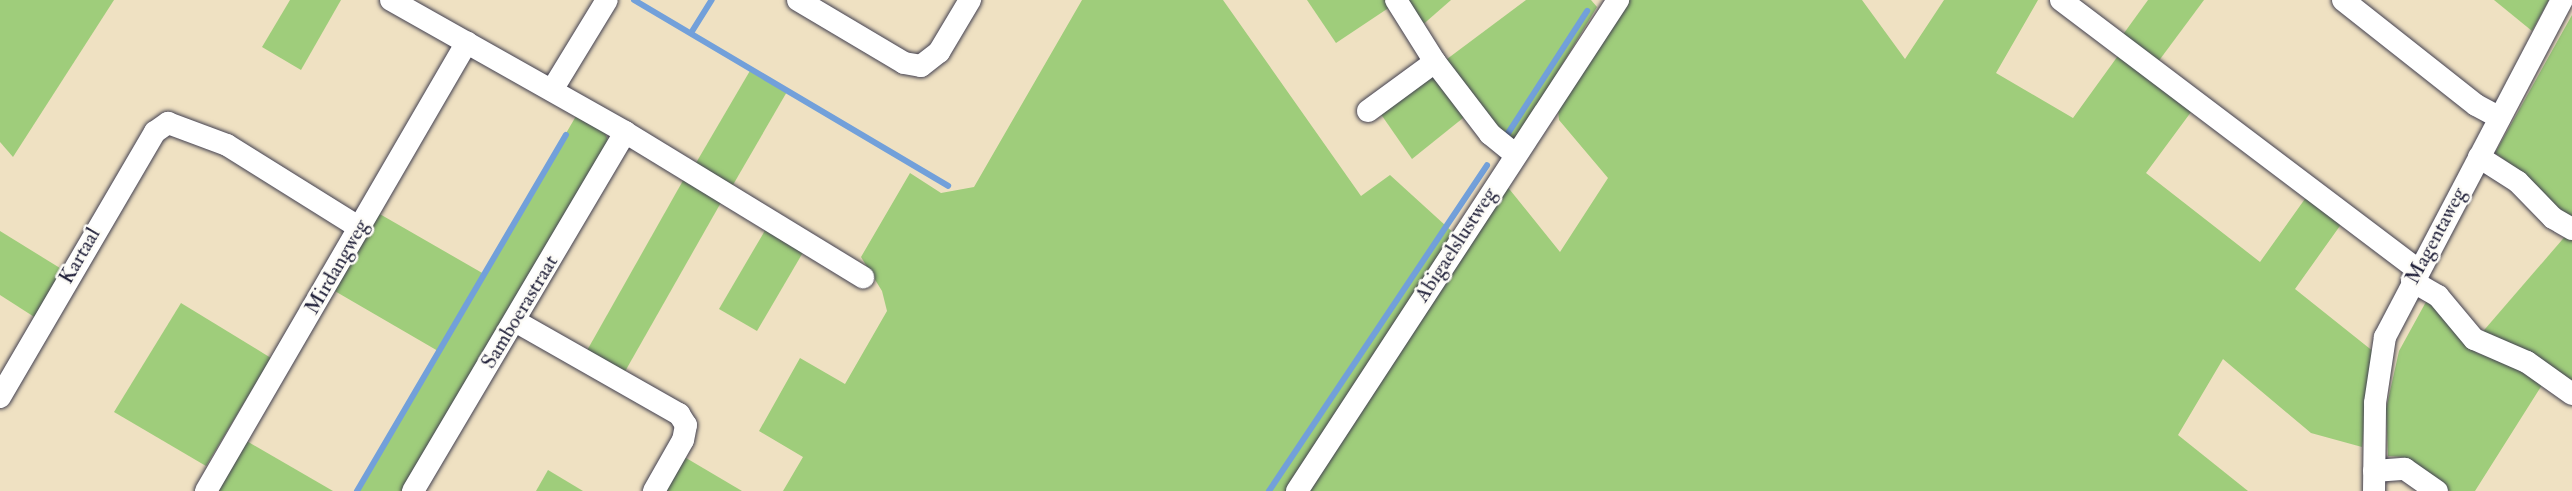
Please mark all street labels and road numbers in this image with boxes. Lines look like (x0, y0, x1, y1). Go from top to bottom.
street label: Abigaelslustweg (1410, 183, 1502, 307)
street label: Magentaweg (2400, 183, 2472, 289)
street label: Mirdangweg (300, 215, 374, 319)
street label: Kartaal (54, 223, 106, 289)
street label: Samboerastraat (476, 251, 564, 373)

